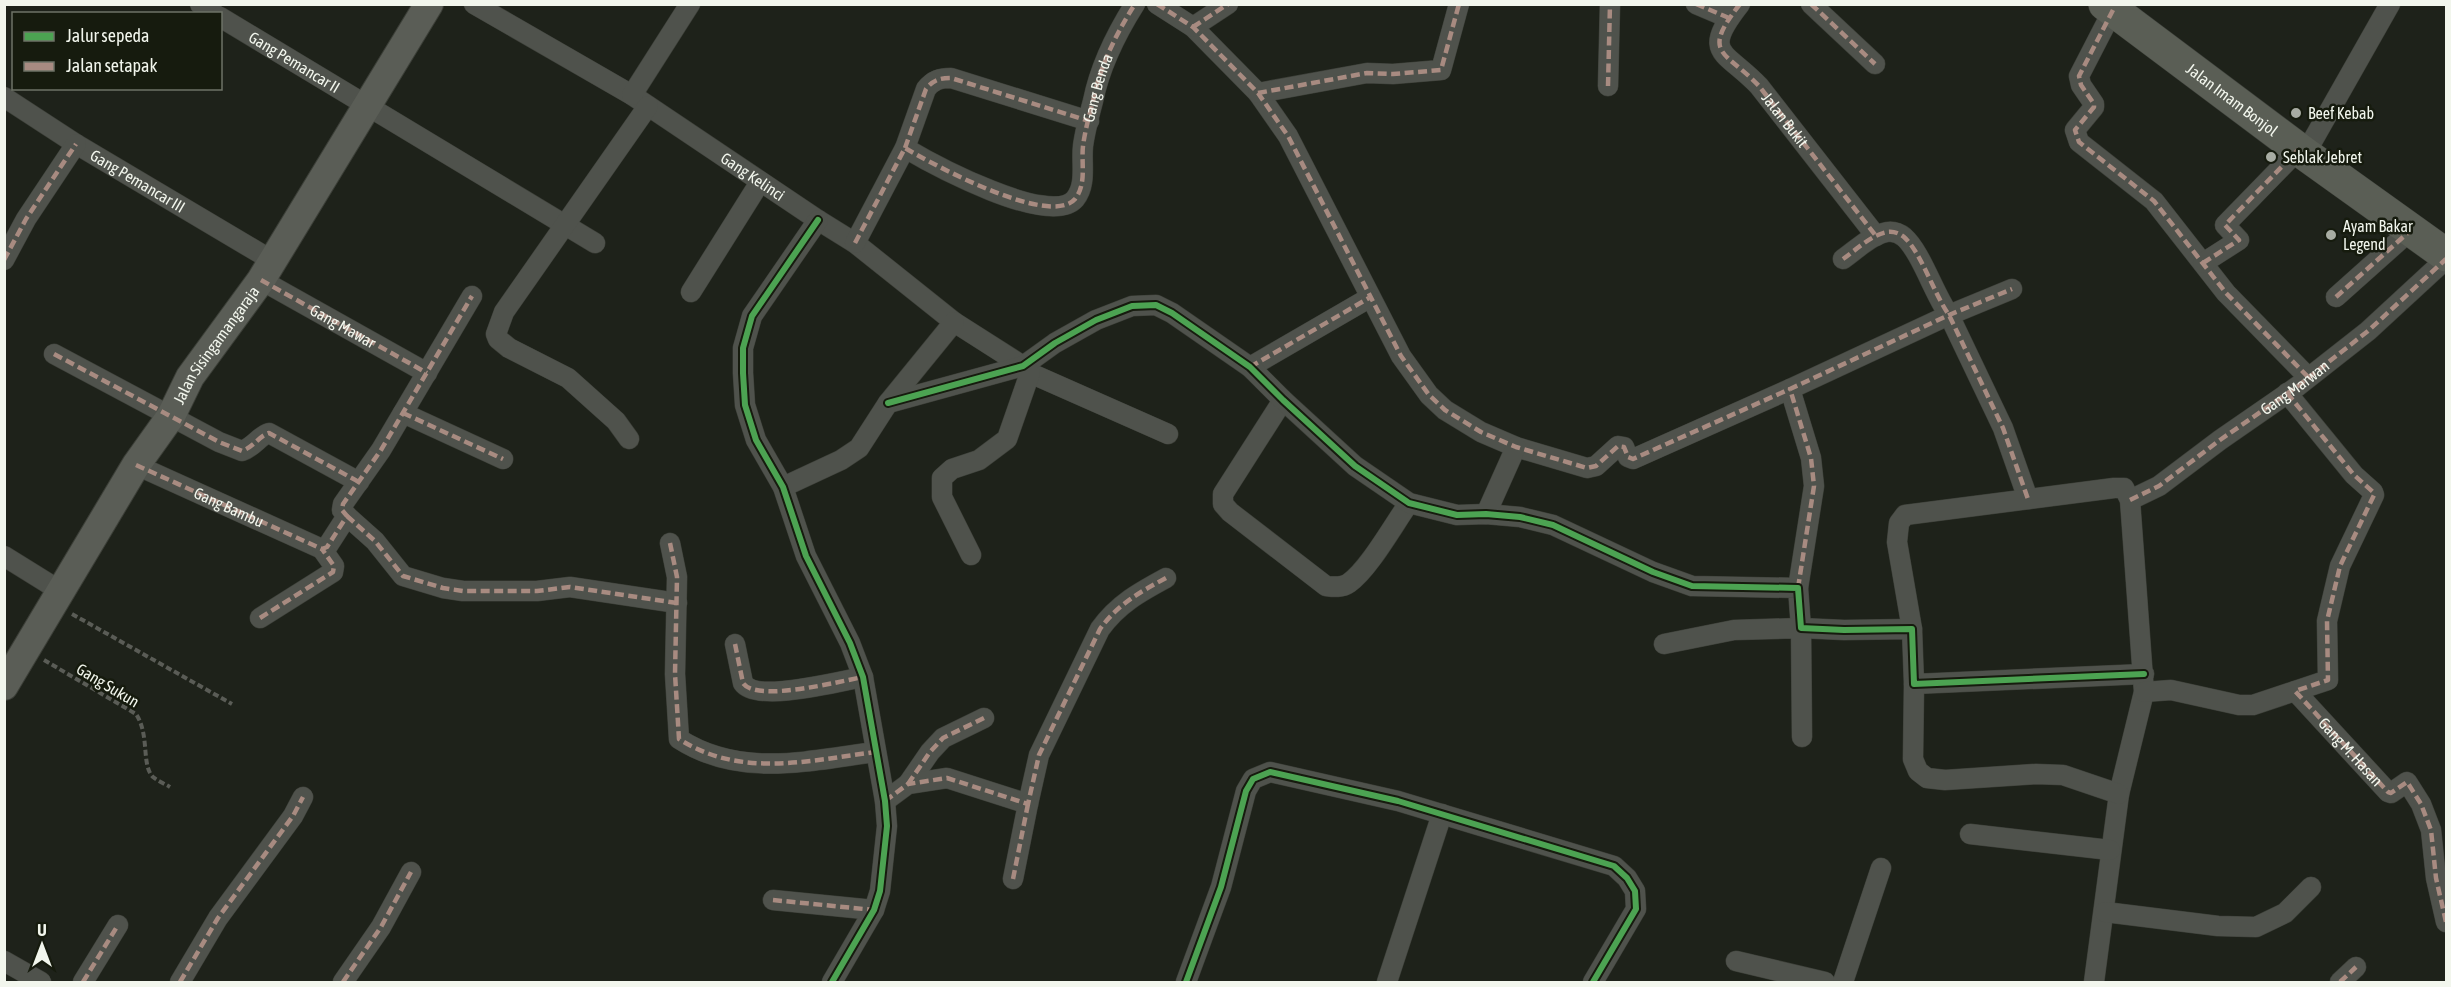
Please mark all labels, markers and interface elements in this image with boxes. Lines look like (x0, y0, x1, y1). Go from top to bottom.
legend (12, 12, 222, 90)
text: Jalur sepeda (66, 25, 149, 46)
street label: Gang Pemancar II (246, 28, 343, 96)
street label: Gang Benda (1079, 51, 1116, 124)
text: Jalan setapak (66, 55, 157, 76)
street label: Jalan Imam Bonjol (2183, 59, 2282, 140)
street label: Jalan Bukit (1758, 89, 1812, 151)
place label: Beef Kebab (2308, 104, 2374, 122)
marker: Beef Kebab (2289, 106, 2303, 120)
street label: Gang Pemancar III (87, 146, 189, 216)
street label: Gang Kelinci (718, 148, 788, 204)
place label: Seblak Jebret (2283, 148, 2362, 166)
marker: Seblak Jebret (2264, 150, 2278, 164)
place label: Ayam Bakar Legend (2343, 217, 2413, 254)
marker: Ayam Bakar Legend (2324, 228, 2338, 242)
street label: Jalan Sisingamangaraja (169, 282, 263, 407)
street label: Gang Mawar (307, 300, 379, 352)
street label: Gang Marwan (2257, 356, 2332, 418)
street label: Gang Bambu (191, 483, 267, 531)
street label: Gang Sukun (73, 659, 143, 712)
street label: Gang M. Hasan (2315, 714, 2387, 789)
north arrow (12, 915, 72, 975)
text: U (37, 921, 47, 939)

